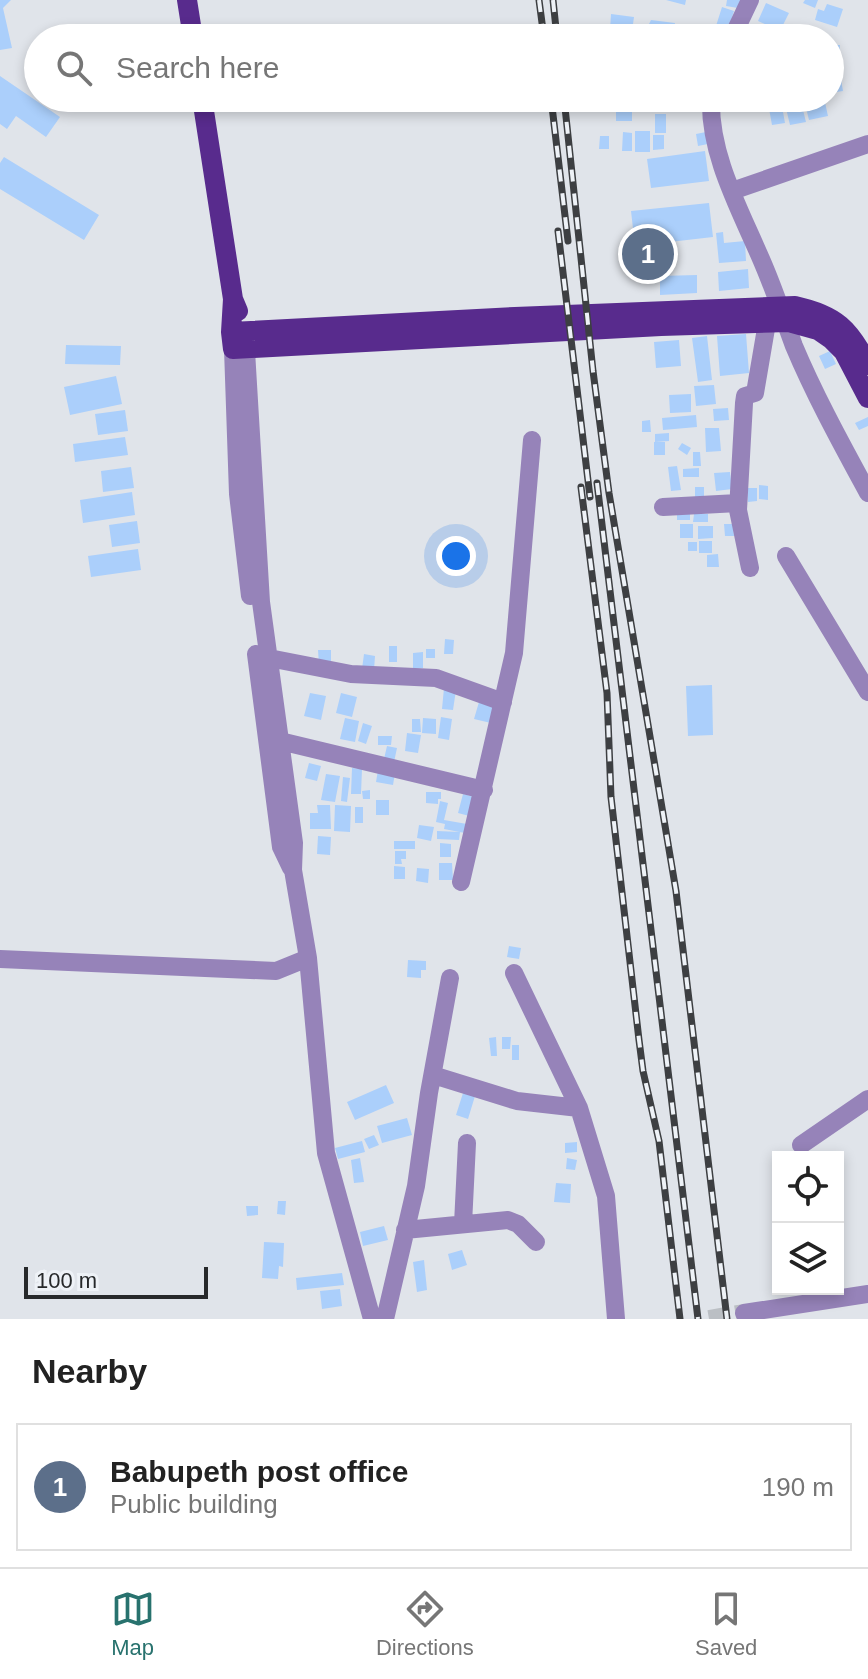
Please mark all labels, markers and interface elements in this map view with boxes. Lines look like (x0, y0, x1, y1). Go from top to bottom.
search box (24, 24, 844, 112)
icon: search (52, 46, 96, 90)
text: Search here (116, 51, 279, 84)
pin: 1 (622, 224, 674, 284)
your location (436, 536, 476, 576)
map controls (772, 1151, 844, 1295)
button: locate (772, 1151, 844, 1223)
button: layers (772, 1223, 844, 1295)
scale bar (24, 1263, 208, 1299)
text: 100 m (36, 1268, 97, 1293)
text: Nearby (32, 1352, 147, 1390)
text: Babupeth post office (110, 1455, 408, 1488)
text: 1 (53, 1472, 67, 1502)
text: 190 m (762, 1472, 834, 1502)
text: Public building (110, 1489, 278, 1519)
tab: Map (111, 1587, 155, 1661)
tab: Directions (376, 1587, 474, 1661)
tab: Saved (695, 1587, 757, 1661)

